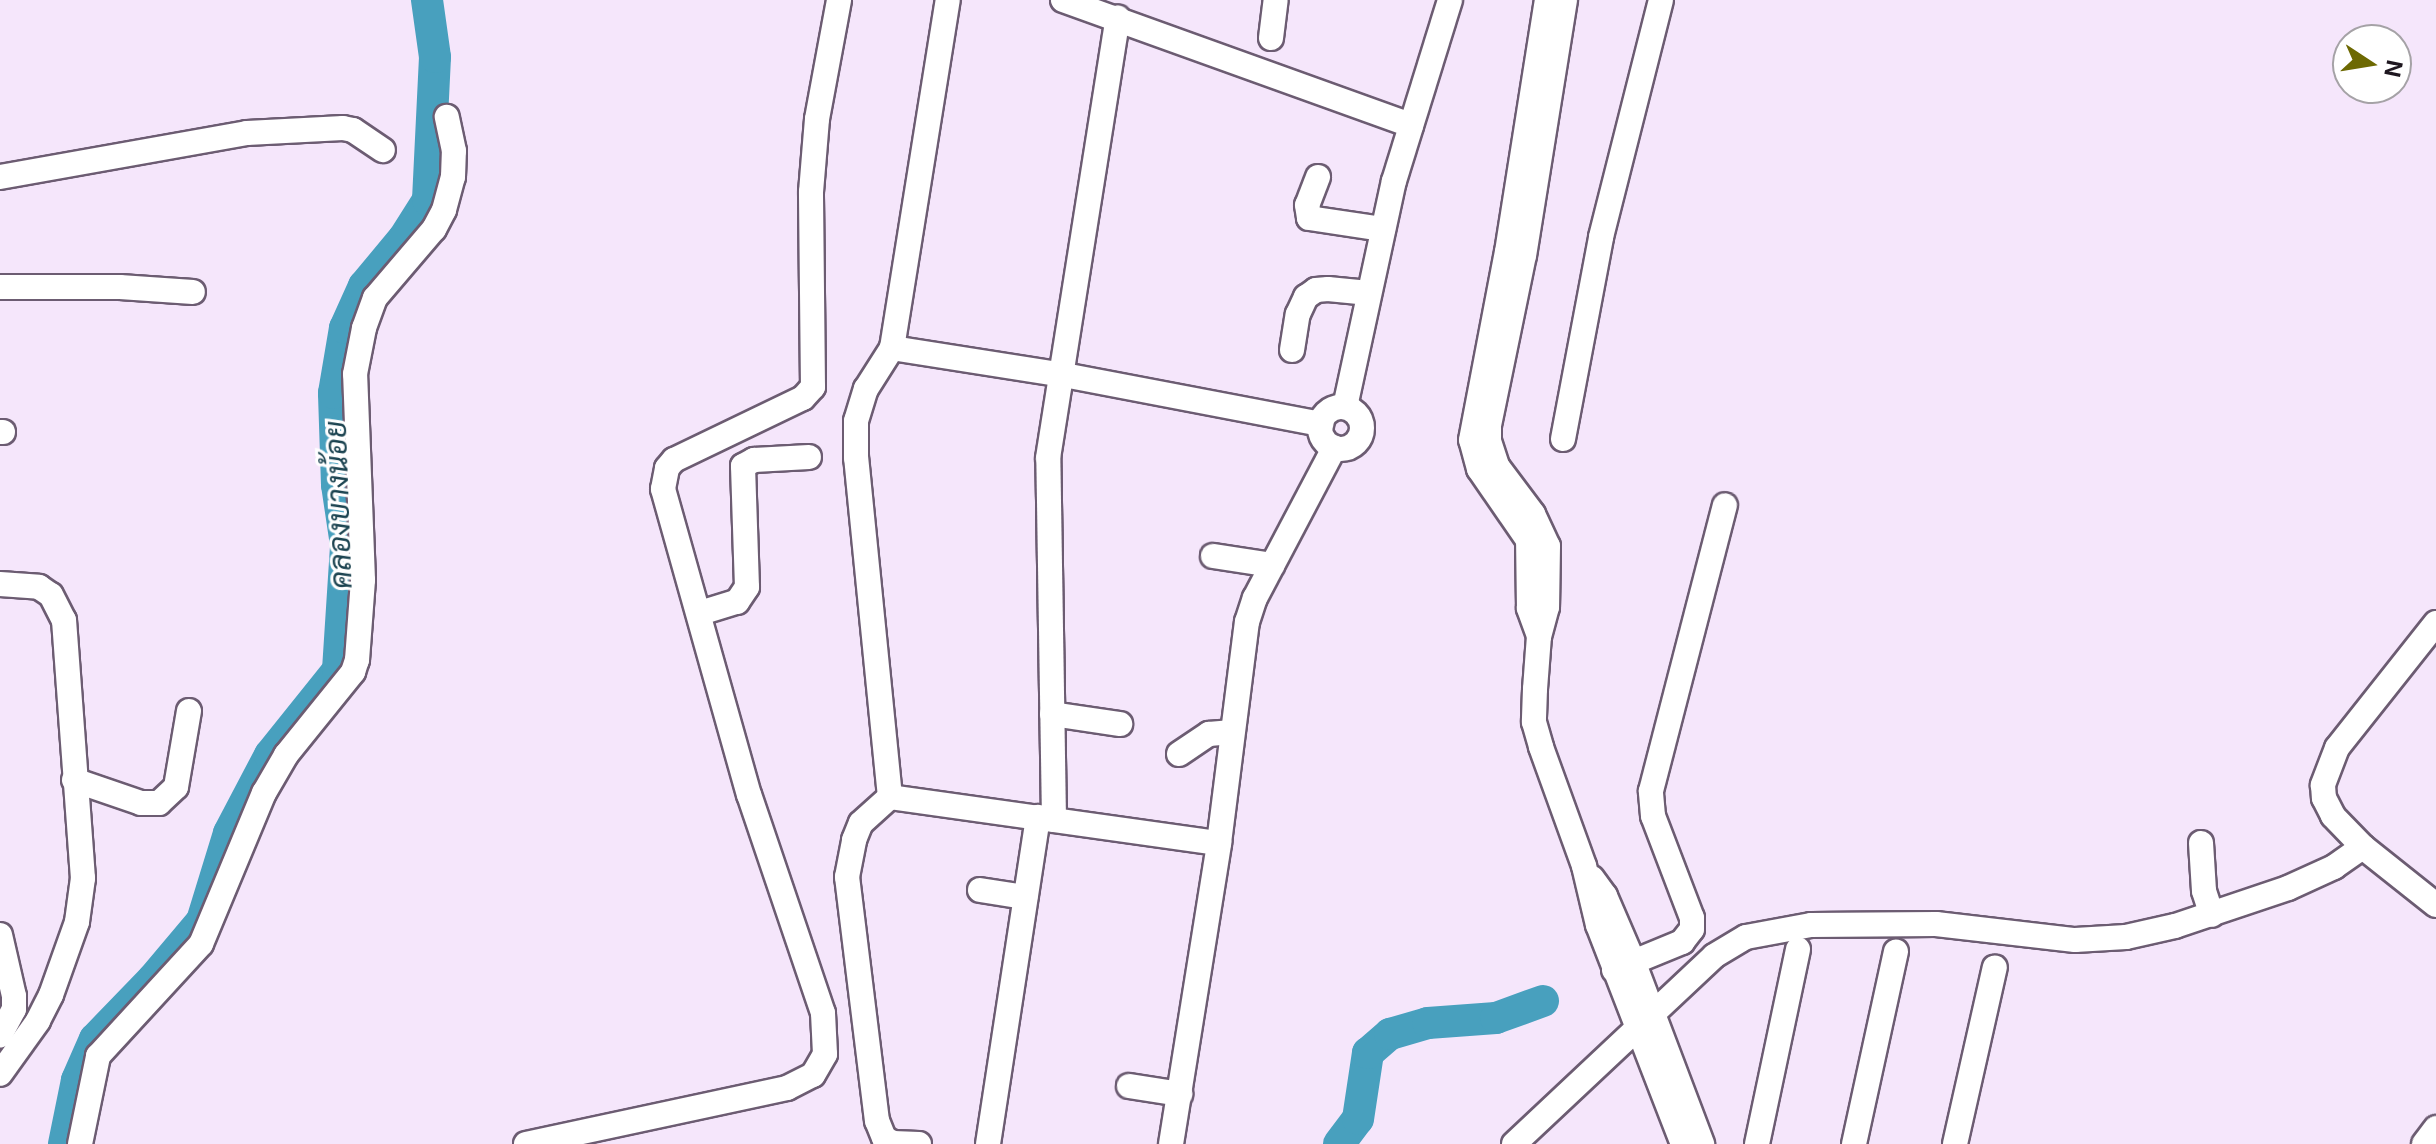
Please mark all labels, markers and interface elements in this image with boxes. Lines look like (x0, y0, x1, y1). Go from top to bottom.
north arrow (2332, 24, 2412, 104)
text: N (2379, 58, 2408, 79)
water label: คลองบางน้อย (317, 420, 359, 590)

